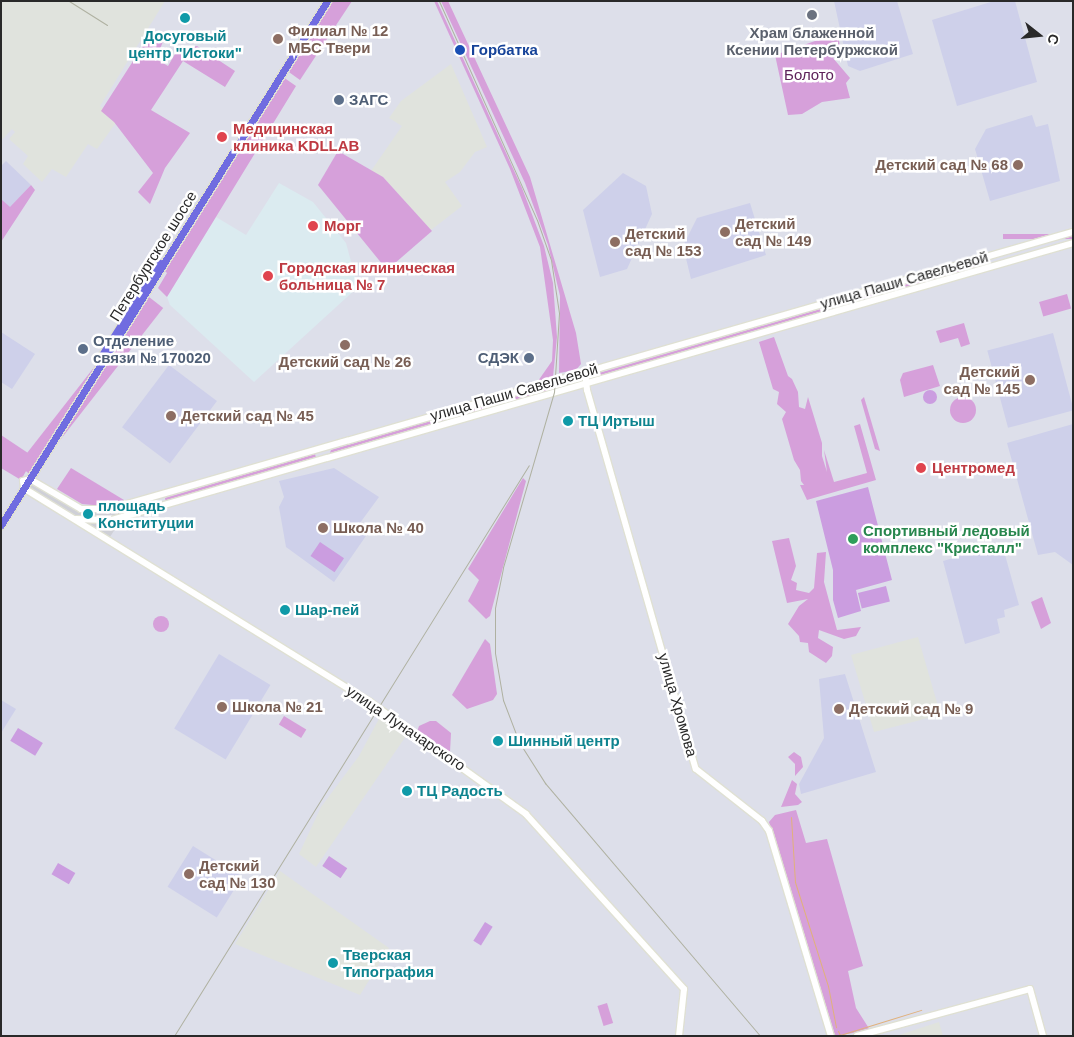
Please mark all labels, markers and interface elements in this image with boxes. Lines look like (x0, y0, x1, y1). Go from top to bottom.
marker: Храм блаженной Ксении Петербуржской (806, 9, 818, 21)
north arrow (1014, 10, 1064, 60)
marker: Досуговый центр "Истоки" (179, 12, 191, 24)
place label: Филиал № 12 МБС Твери (288, 21, 388, 56)
place label: Храм блаженной Ксении Петербуржской (726, 23, 898, 58)
place label: Досуговый центр "Истоки" (128, 26, 242, 61)
text: С (1044, 32, 1063, 46)
marker: Филиал № 12 МБС Твери (272, 33, 284, 45)
place label: Горбатка (471, 41, 538, 59)
marker: Горбатка (453, 43, 467, 57)
park label: Болото (784, 66, 834, 84)
place label: ЗАГС (349, 91, 388, 109)
marker: ЗАГС (333, 94, 345, 106)
place label: Медицинская клиника KDLLAB (233, 119, 359, 154)
marker: Медицинская клиника KDLLAB (215, 130, 229, 144)
place label: Детский сад № 68 (875, 156, 1008, 174)
marker: Детский сад № 68 (1012, 159, 1024, 171)
street label: Петербургское шоссе (106, 188, 200, 324)
place label: Детский сад № 149 (735, 214, 811, 249)
place label: Морг (324, 217, 361, 235)
marker: Морг (306, 219, 320, 233)
place label: Детский сад № 153 (625, 224, 701, 259)
marker: Детский сад № 149 (719, 226, 731, 238)
marker: Детский сад № 153 (609, 236, 621, 248)
street label: улица Паши Савельевой (818, 247, 990, 313)
place label: Городская клиническая больница № 7 (279, 258, 455, 293)
marker: Городская клиническая больница № 7 (261, 269, 275, 283)
place label: Отделение связи № 170020 (93, 331, 211, 366)
marker: Детский сад № 26 (339, 339, 351, 351)
marker: Отделение связи № 170020 (77, 343, 89, 355)
place label: СДЭК (478, 349, 519, 367)
marker: СДЭК (523, 352, 535, 364)
place label: Детский сад № 26 (279, 353, 411, 371)
street label: улица Паши Савельевой (428, 359, 600, 425)
place label: Детский сад № 145 (944, 362, 1020, 397)
marker: Детский сад № 145 (1024, 374, 1036, 386)
place label: Детский сад № 45 (181, 407, 314, 425)
marker: Детский сад № 45 (165, 410, 177, 422)
place label: ТЦ Иртыш (578, 412, 655, 430)
marker: ТЦ Иртыш (562, 415, 574, 427)
place label: Центромед (932, 459, 1015, 477)
marker: Центромед (914, 461, 928, 475)
place label: площадь Конституции (98, 496, 194, 531)
marker: площадь Конституции (82, 508, 94, 520)
place label: Школа № 40 (333, 519, 424, 537)
place label: Спортивный ледовый комплекс "Кристалл" (863, 521, 1030, 556)
marker: Школа № 40 (317, 522, 329, 534)
marker: Спортивный ледовый комплекс "Кристалл" (847, 533, 859, 545)
place label: Шар-пей (295, 601, 359, 619)
marker: Шар-пей (279, 604, 291, 616)
street label: улица Хромова (655, 651, 701, 759)
street label: улица Луначарского (343, 681, 469, 775)
place label: Школа № 21 (232, 698, 323, 716)
place label: Детский сад № 9 (849, 700, 973, 718)
marker: Школа № 21 (216, 701, 228, 713)
marker: Детский сад № 9 (833, 703, 845, 715)
place label: Шинный центр (508, 732, 620, 750)
marker: Шинный центр (492, 735, 504, 747)
place label: ТЦ Радость (417, 782, 503, 800)
marker: ТЦ Радость (401, 785, 413, 797)
place label: Детский сад № 130 (199, 856, 275, 891)
marker: Детский сад № 130 (183, 868, 195, 880)
place label: Тверская Типография (343, 945, 434, 980)
marker: Тверская Типография (327, 957, 339, 969)

